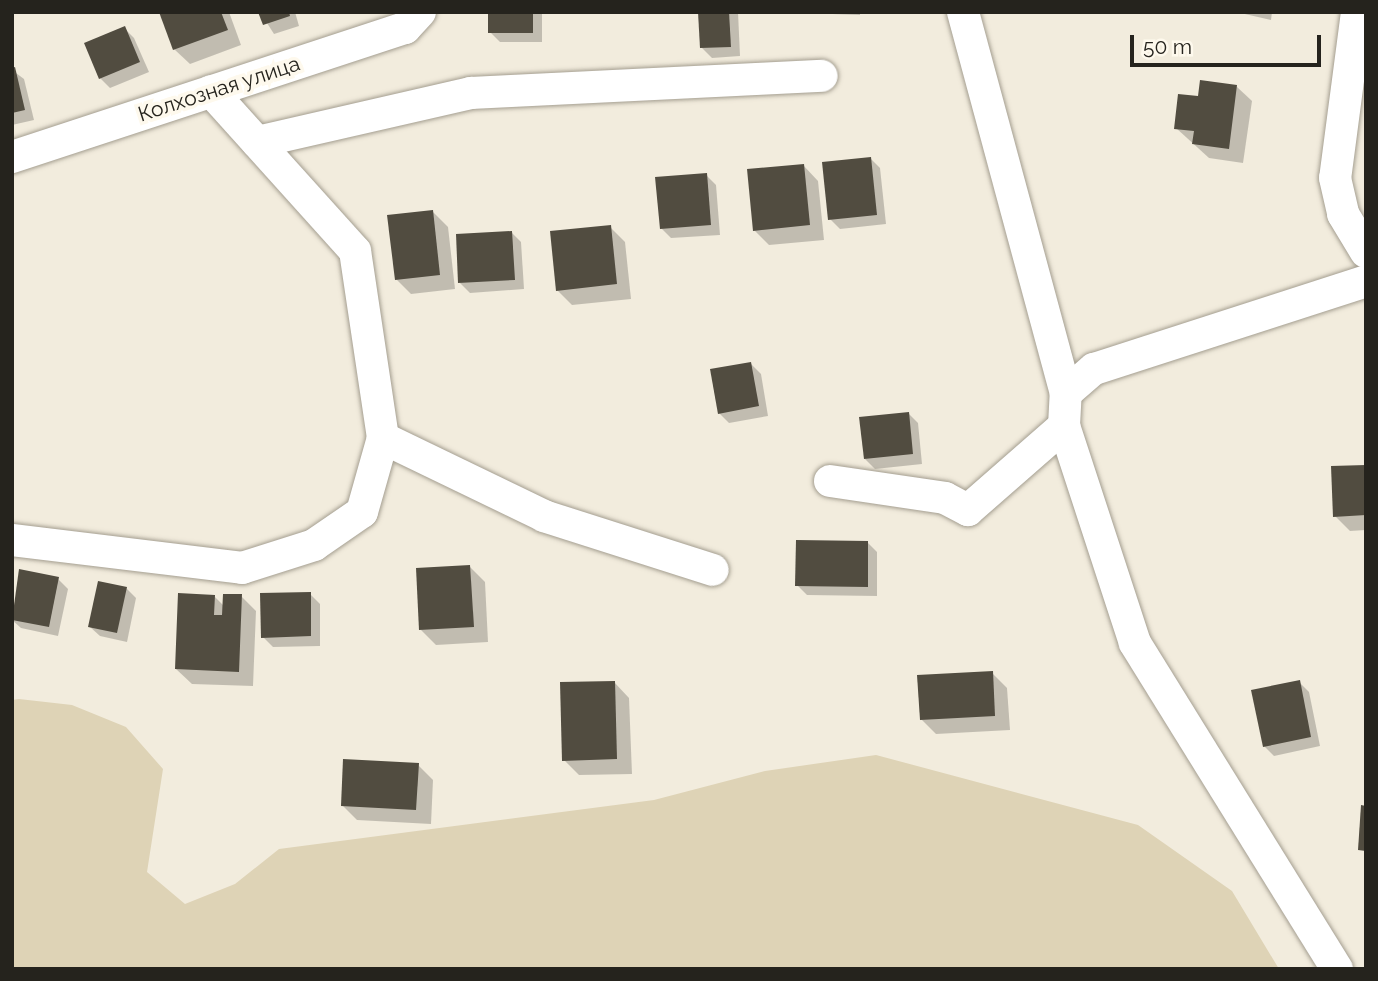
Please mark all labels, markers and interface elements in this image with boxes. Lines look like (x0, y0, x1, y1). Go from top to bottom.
scale bar (1133, 21, 1324, 65)
text: 50 m (1143, 34, 1192, 59)
street label: Колхозная улица (135, 51, 303, 127)

